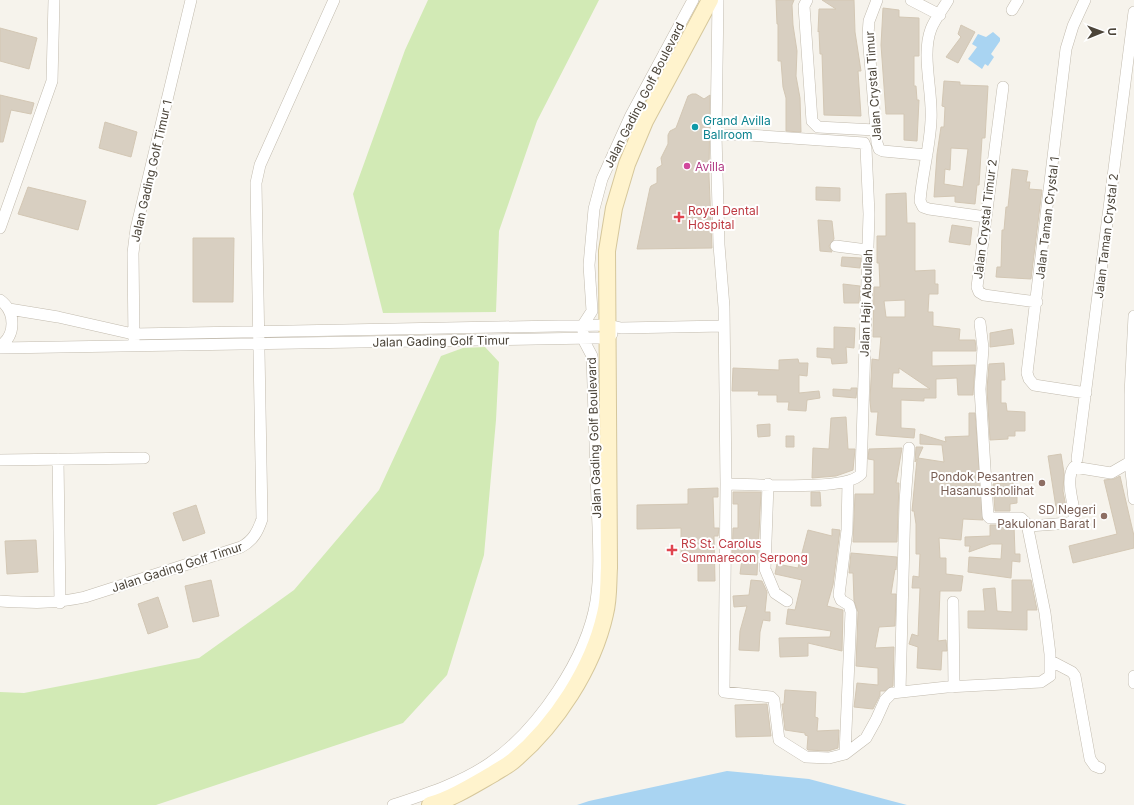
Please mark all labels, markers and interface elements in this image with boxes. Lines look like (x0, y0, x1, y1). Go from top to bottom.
north arrow (1082, 12, 1122, 52)
street label: Jalan Gading Golf Boulevard (601, 20, 687, 170)
text: U (1105, 28, 1119, 36)
street label: Jalan Crystal Timur (862, 30, 884, 141)
street label: Jalan Gading Golf Timur 1 (127, 98, 175, 244)
place label: Grand Avilla Ballroom (703, 113, 771, 142)
marker: Grand Avilla Ballroom (690, 122, 700, 132)
street label: Jalan Taman Crystal 1 (1032, 156, 1062, 280)
street label: Jalan Crystal Timur 2 (970, 158, 1000, 280)
place label: Avilla (695, 159, 725, 174)
marker: Avilla (682, 161, 692, 171)
street label: Jalan Taman Crystal 2 (1091, 173, 1121, 299)
place label: Royal Dental Hospital (688, 203, 759, 232)
marker: Royal Dental Hospital (673, 211, 685, 223)
street label: Jalan Haji Abdullah (857, 249, 875, 357)
street label: Jalan Gading Golf Timur (372, 332, 510, 350)
street label: Jalan Gading Golf Boulevard (584, 357, 604, 519)
place label: Pondok Pesantren Hasanussholihat (931, 469, 1034, 498)
marker: Pondok Pesantren Hasanussholihat (1037, 478, 1047, 488)
place label: SD Negeri Pakulonan Barat I (997, 502, 1096, 531)
marker: SD Negeri Pakulonan Barat I (1099, 511, 1109, 521)
place label: RS St. Carolus Summarecon Serpong (681, 536, 808, 565)
street label: Jalan Gading Golf Timur (109, 539, 245, 595)
marker: RS St. Carolus Summarecon Serpong (666, 544, 678, 556)

